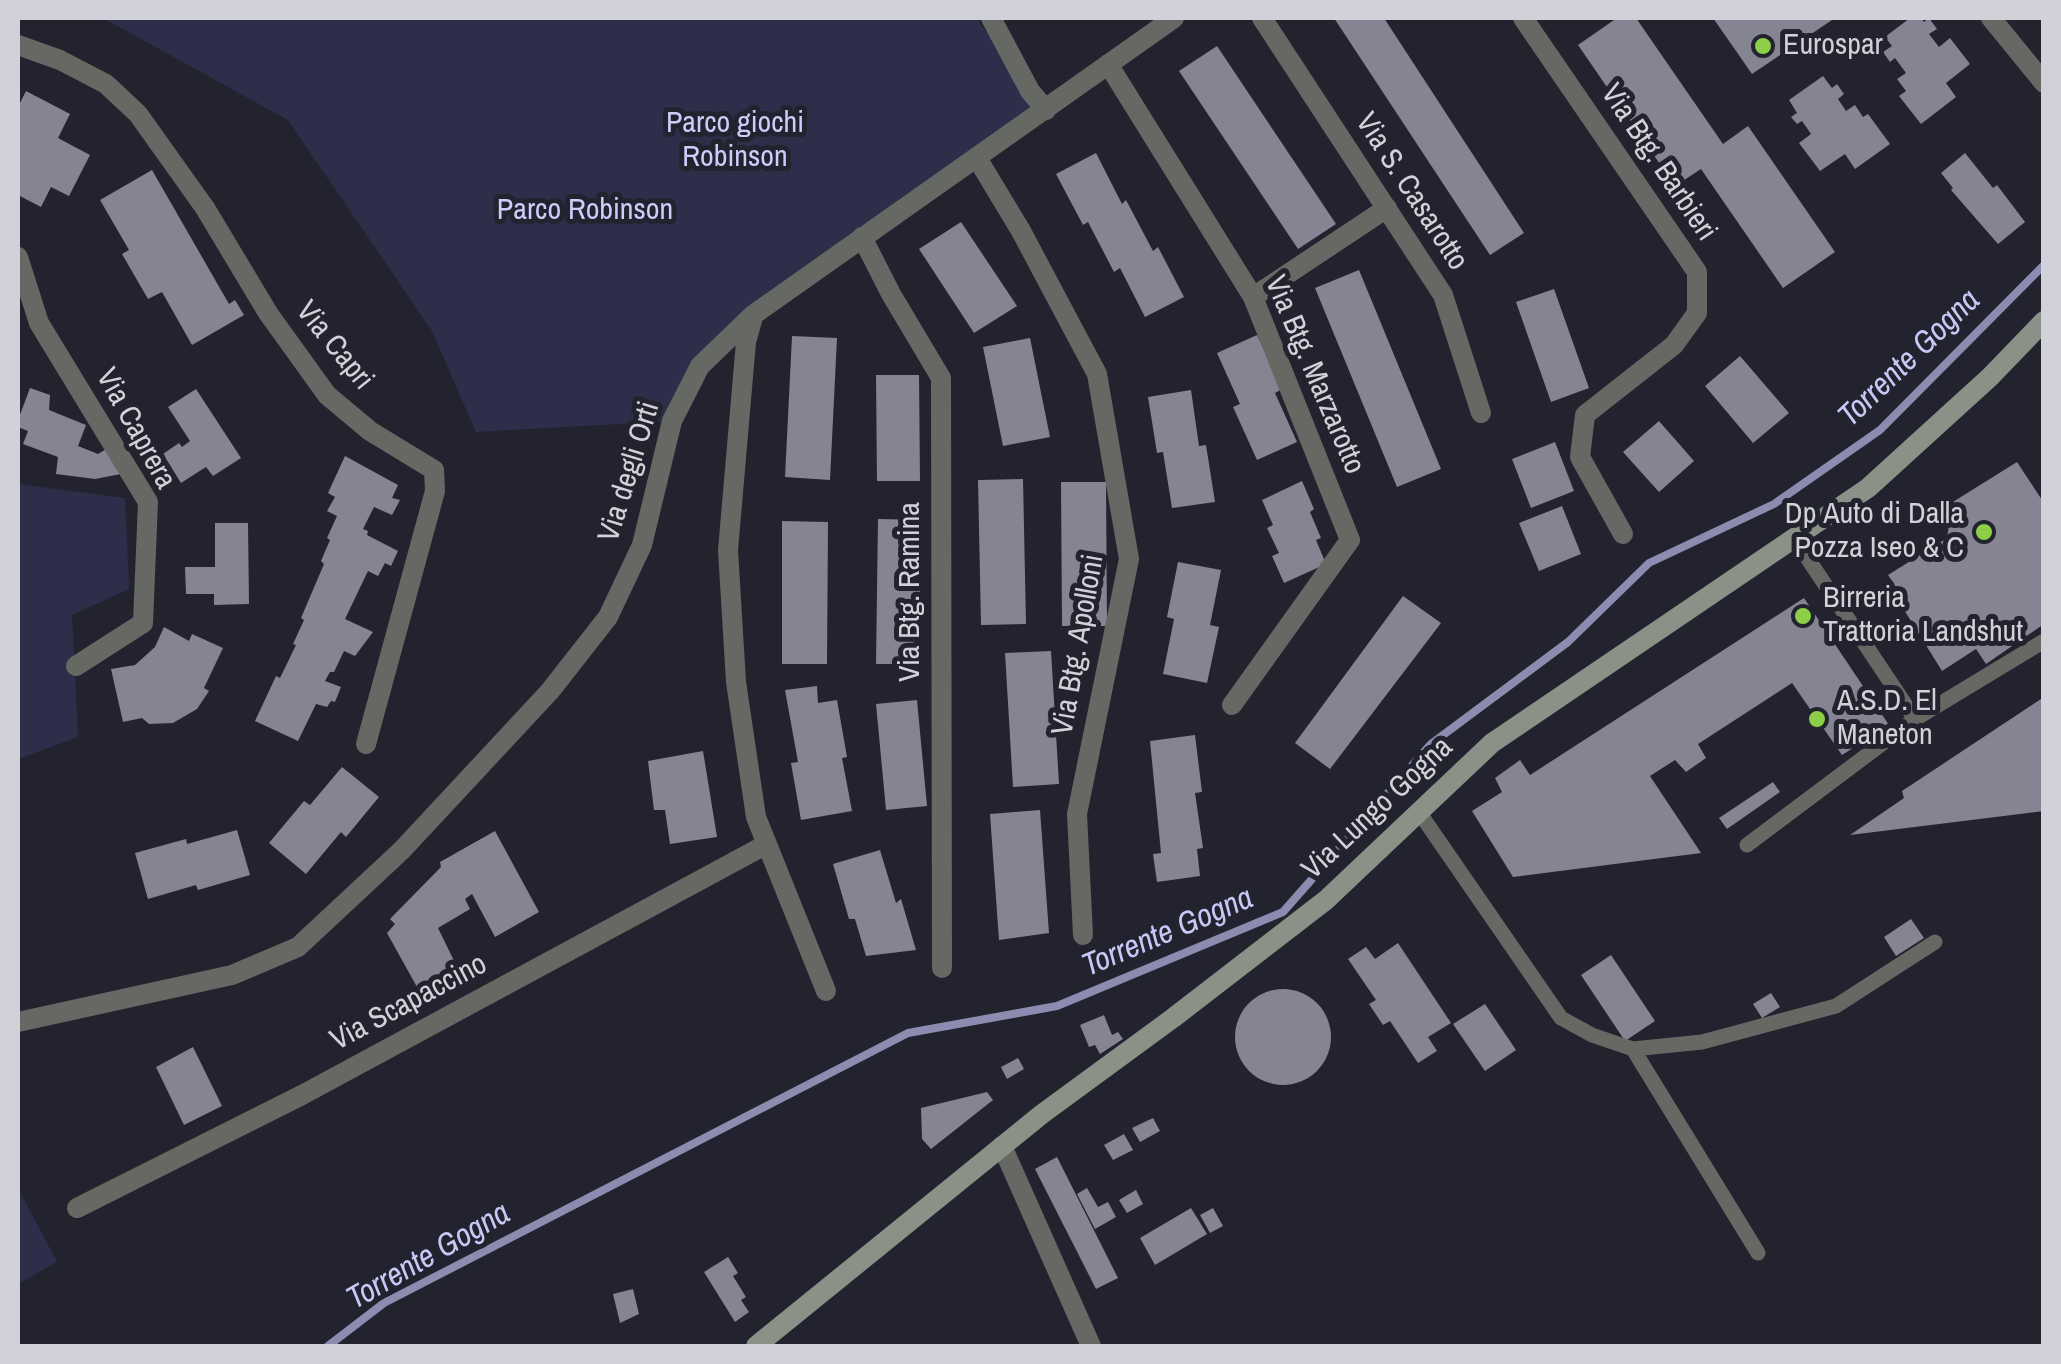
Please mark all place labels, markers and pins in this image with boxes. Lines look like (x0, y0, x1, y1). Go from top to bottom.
place label: Eurospar (1783, 28, 1883, 64)
marker: Eurospar (1752, 35, 1774, 57)
place label: Dp Auto di Dalla Pozza Iseo & C (1785, 497, 1964, 568)
marker: Dp Auto di Dalla Pozza Iseo & C (1973, 521, 1995, 543)
place label: Birreria Trattoria Landshut (1823, 581, 2023, 652)
marker: Birreria Trattoria Landshut (1792, 605, 1814, 627)
place label: A.S.D. El Maneton (1837, 684, 1937, 754)
marker: A.S.D. El Maneton (1806, 708, 1828, 730)

